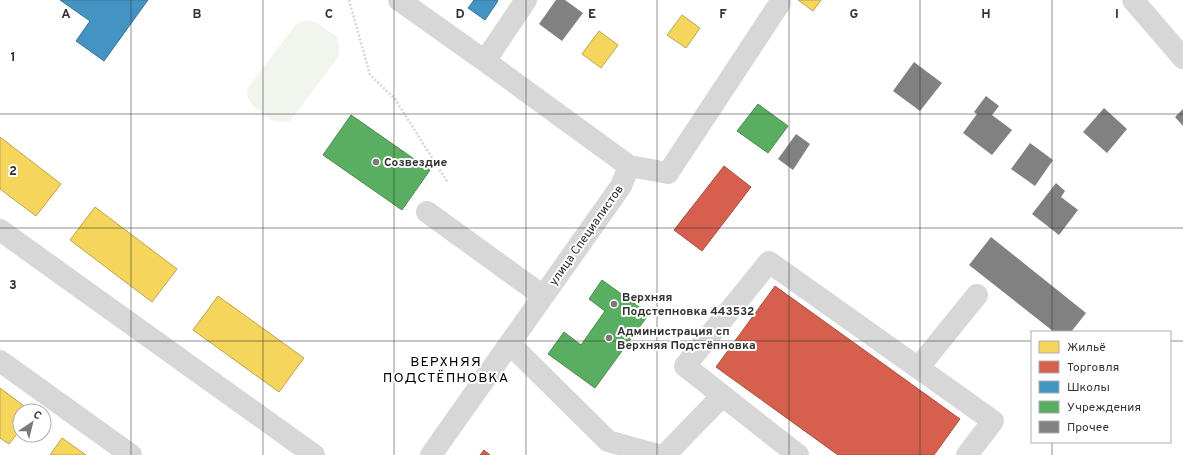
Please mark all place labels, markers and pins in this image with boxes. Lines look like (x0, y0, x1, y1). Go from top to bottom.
place label: Созвездие (384, 155, 447, 171)
marker: Созвездие (371, 157, 381, 167)
place label: Верхняя Подстепновка 443532 (622, 290, 754, 320)
marker: Верхняя Подстепновка 443532 (609, 299, 619, 309)
place label: Администрация сп Верхняя Подстёпновка (617, 324, 756, 354)
marker: Администрация сп Верхняя Подстёпновка (604, 333, 614, 343)

